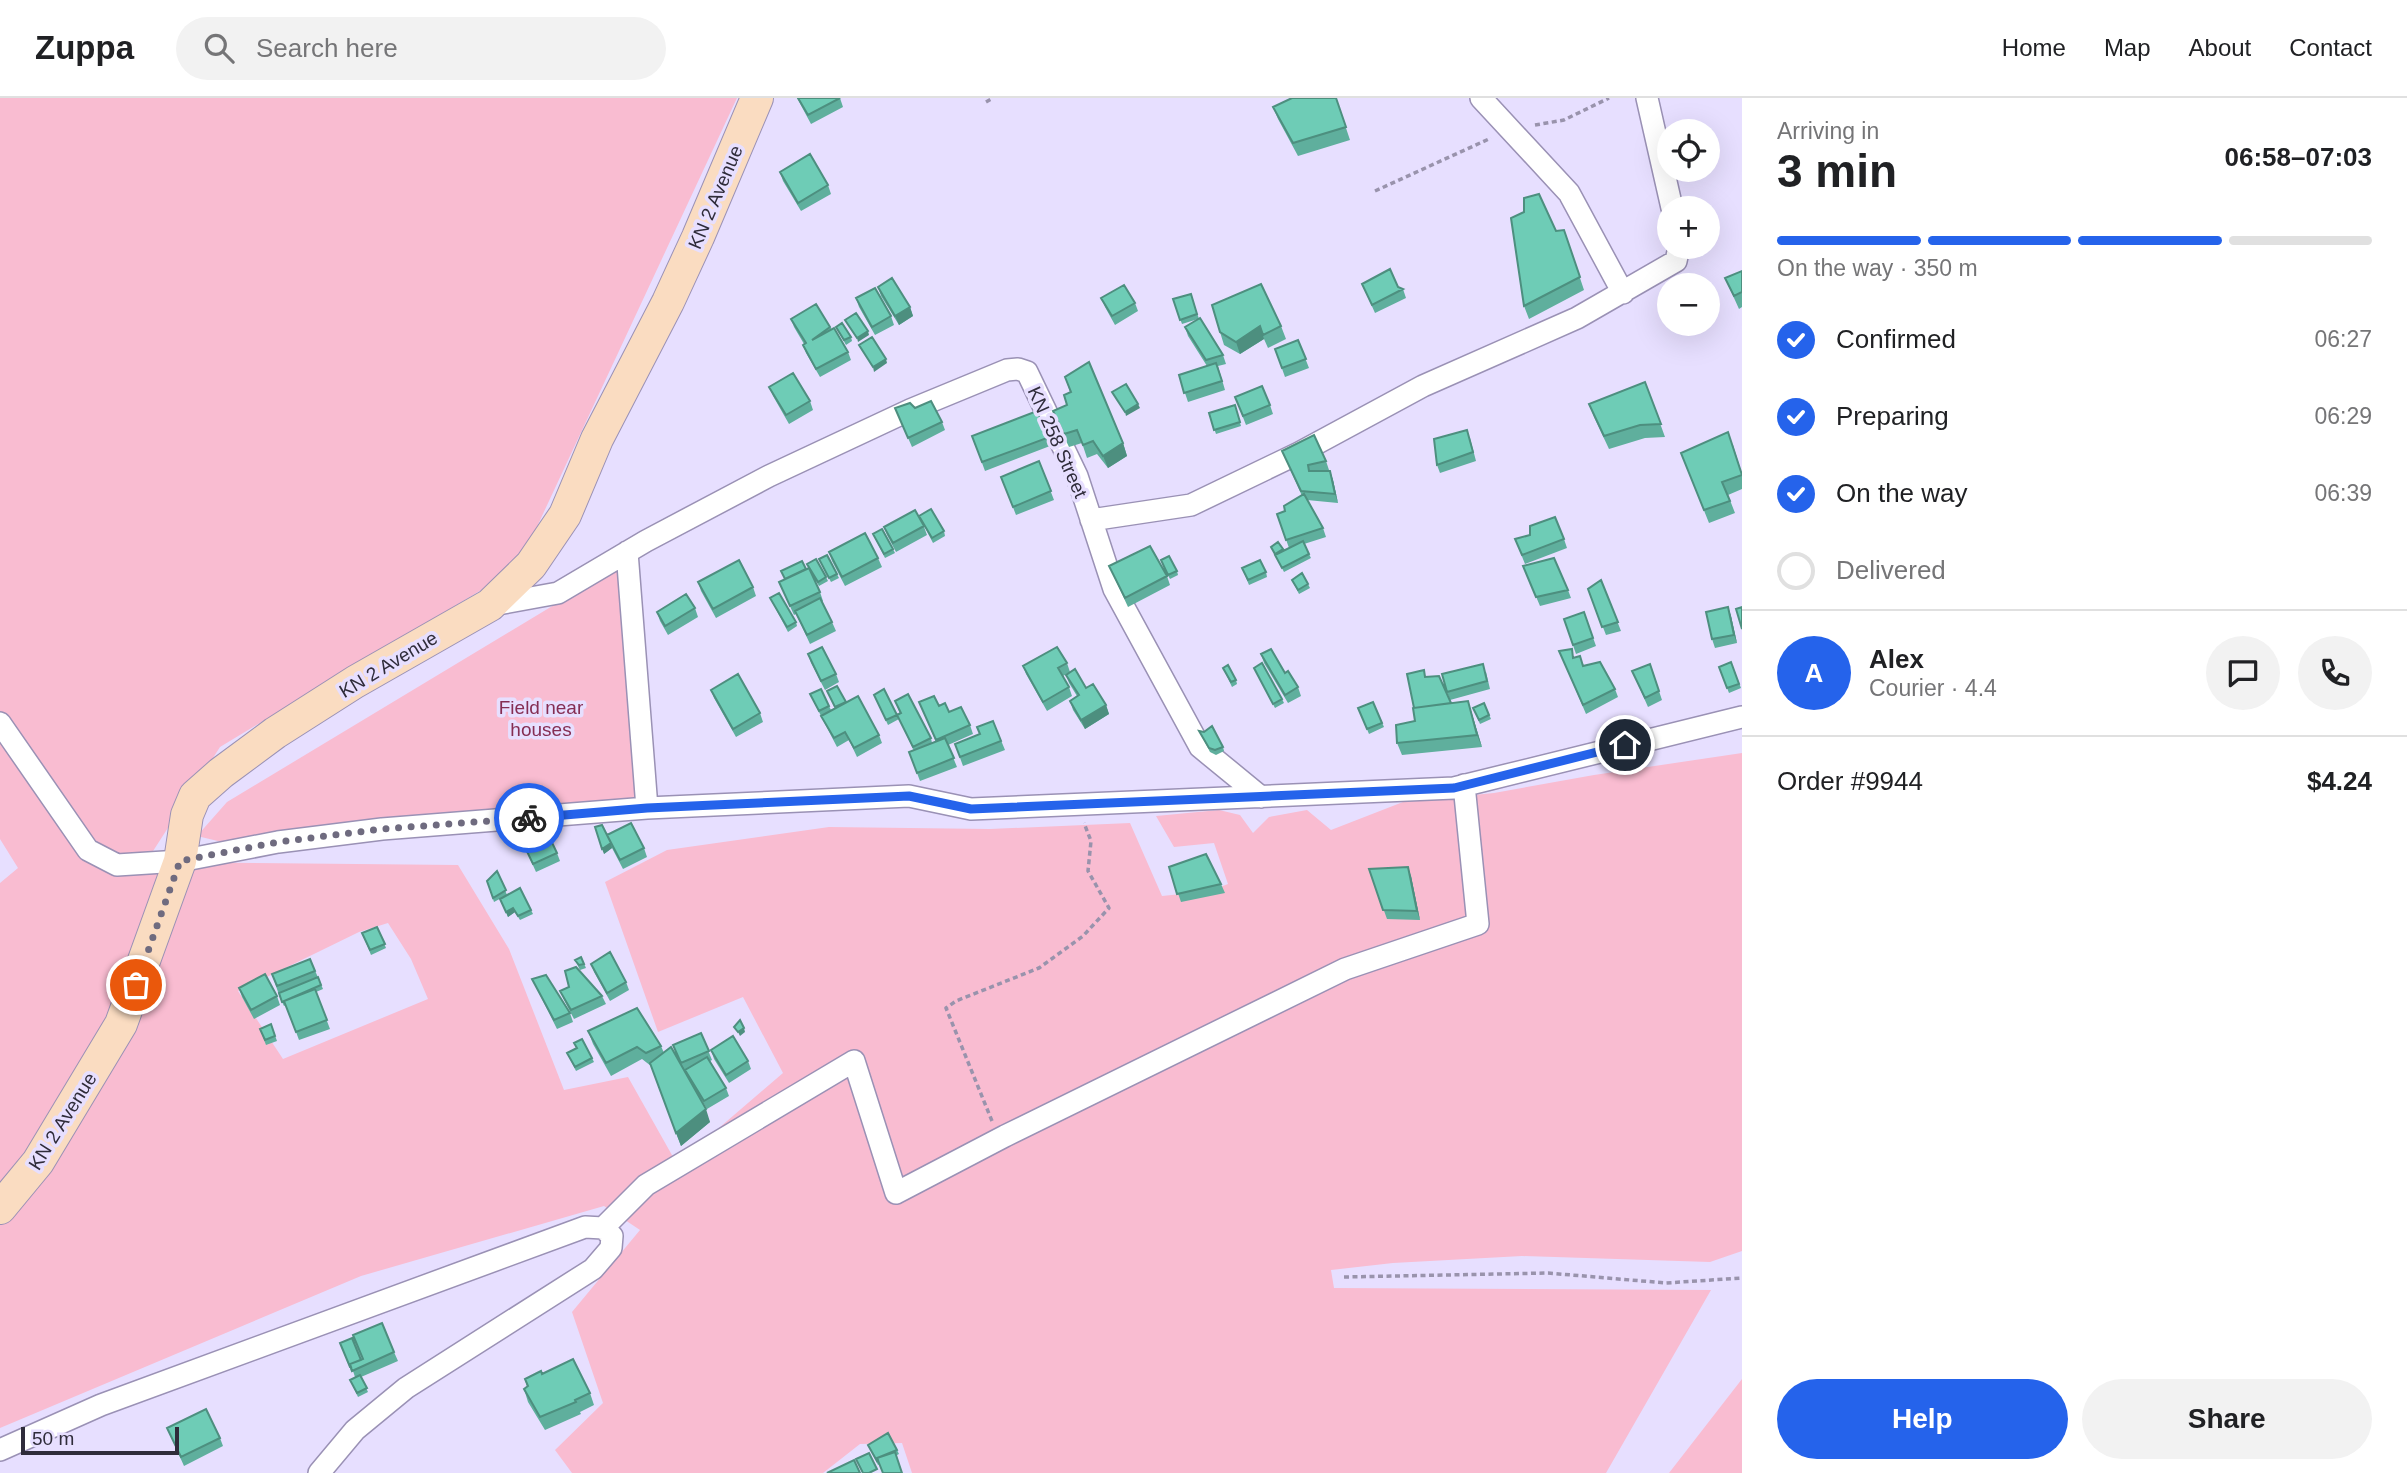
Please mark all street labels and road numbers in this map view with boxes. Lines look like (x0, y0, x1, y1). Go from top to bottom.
street label: KN 2 Avenue (684, 142, 747, 252)
street label: KN 258 Street (1024, 383, 1092, 502)
street label: KN 2 Avenue (335, 627, 441, 702)
street label: KN 2 Avenue (24, 1069, 101, 1174)

